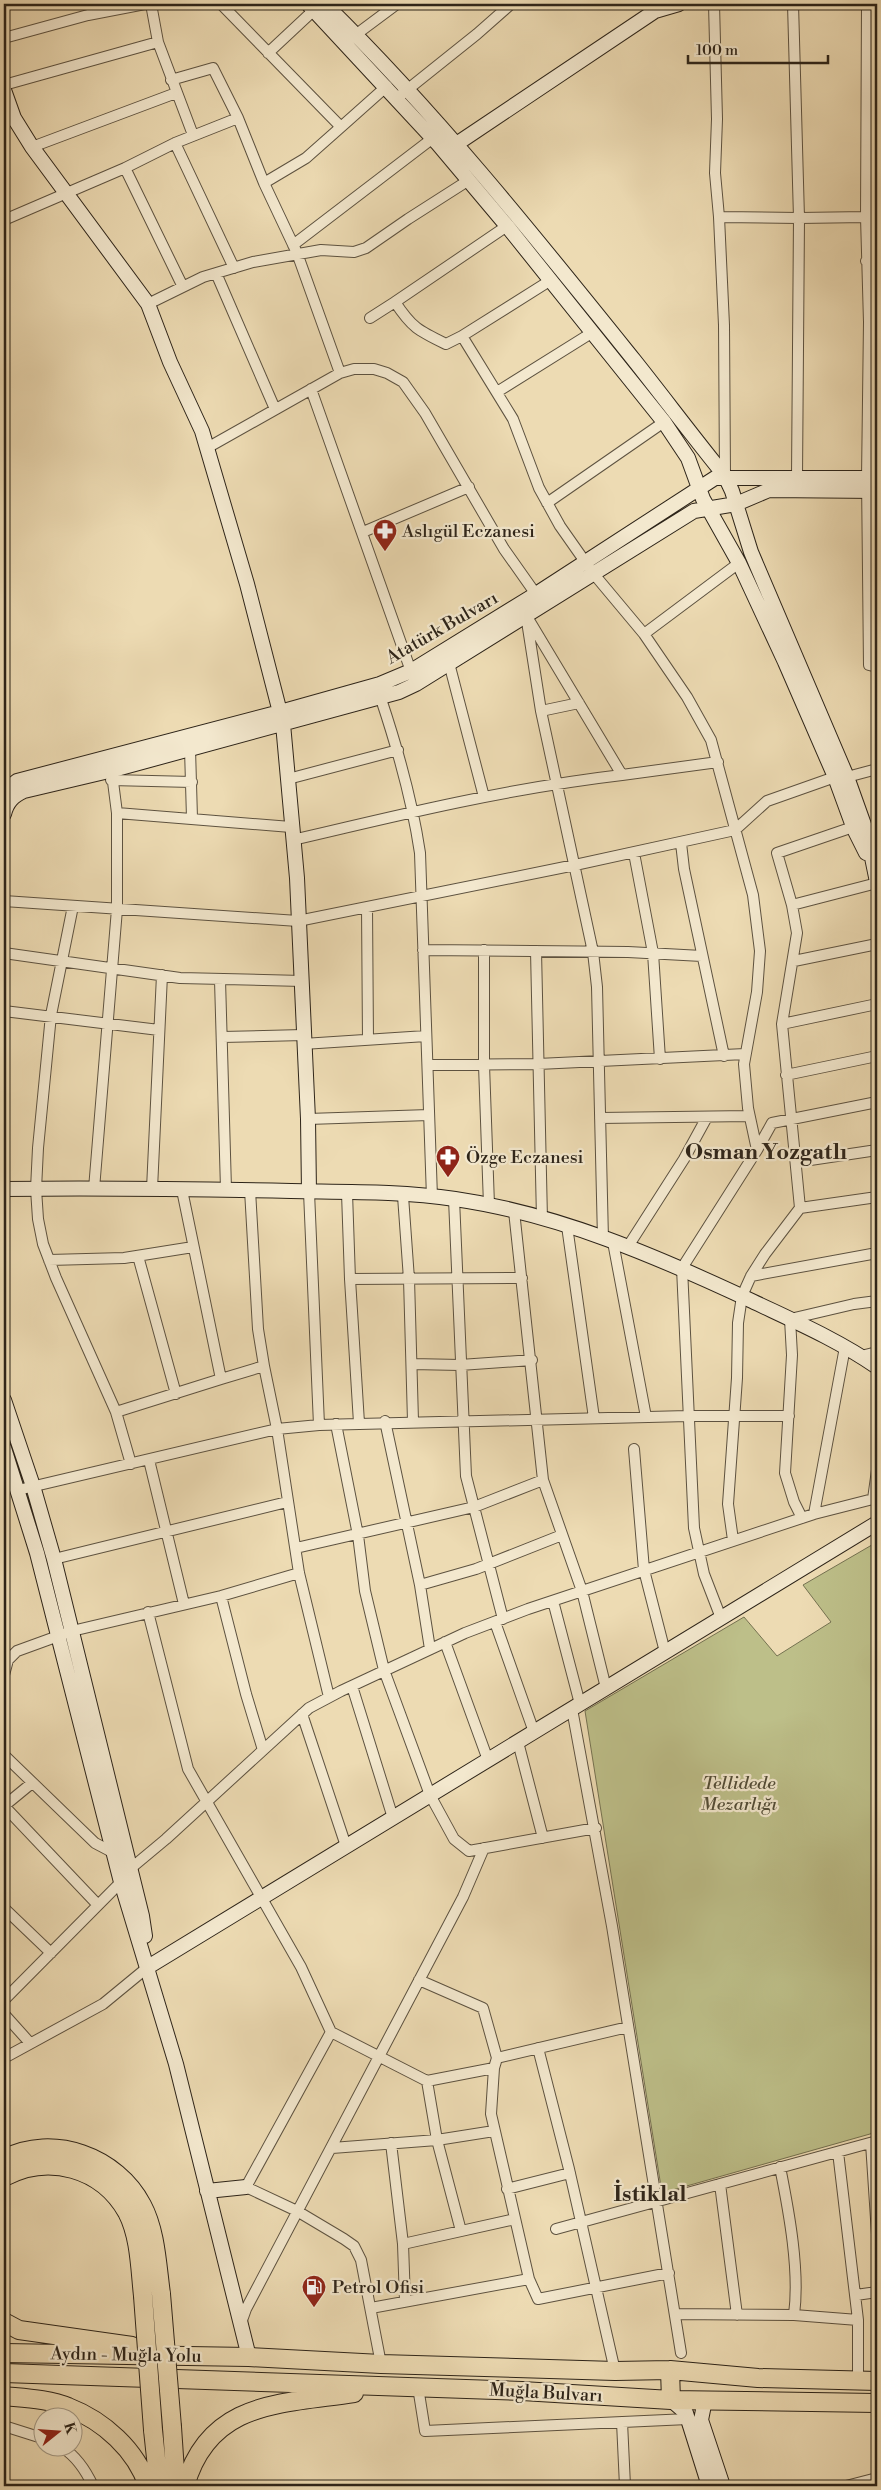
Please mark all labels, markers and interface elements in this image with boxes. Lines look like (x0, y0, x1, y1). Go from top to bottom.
scale bar (688, 32, 828, 64)
text: 100 m (696, 41, 738, 60)
pharmacy icon: Aslıgül Eczanesi (372, 518, 398, 552)
place label: Aslıgül Eczanesi (401, 520, 535, 543)
street label: Atatürk Bulvarı (381, 587, 502, 670)
district label: Osman Yozgatlı (685, 1139, 847, 1166)
pharmacy icon: Özge Eczanesi (435, 1144, 461, 1178)
place label: Özge Eczanesi (466, 1146, 584, 1169)
park label: Tellidede Mezarlığı (701, 1772, 778, 1816)
district label: İstiklal (614, 2179, 686, 2208)
fuel station icon: Petrol Ofisi (301, 2274, 327, 2308)
place label: Petrol Ofisi (332, 2276, 424, 2299)
street label: Aydın - Muğla Yolu (49, 2342, 202, 2368)
street label: Muğla Bulvarı (489, 2379, 603, 2407)
north arrow (32, 2408, 82, 2458)
text: K (59, 2420, 80, 2437)

